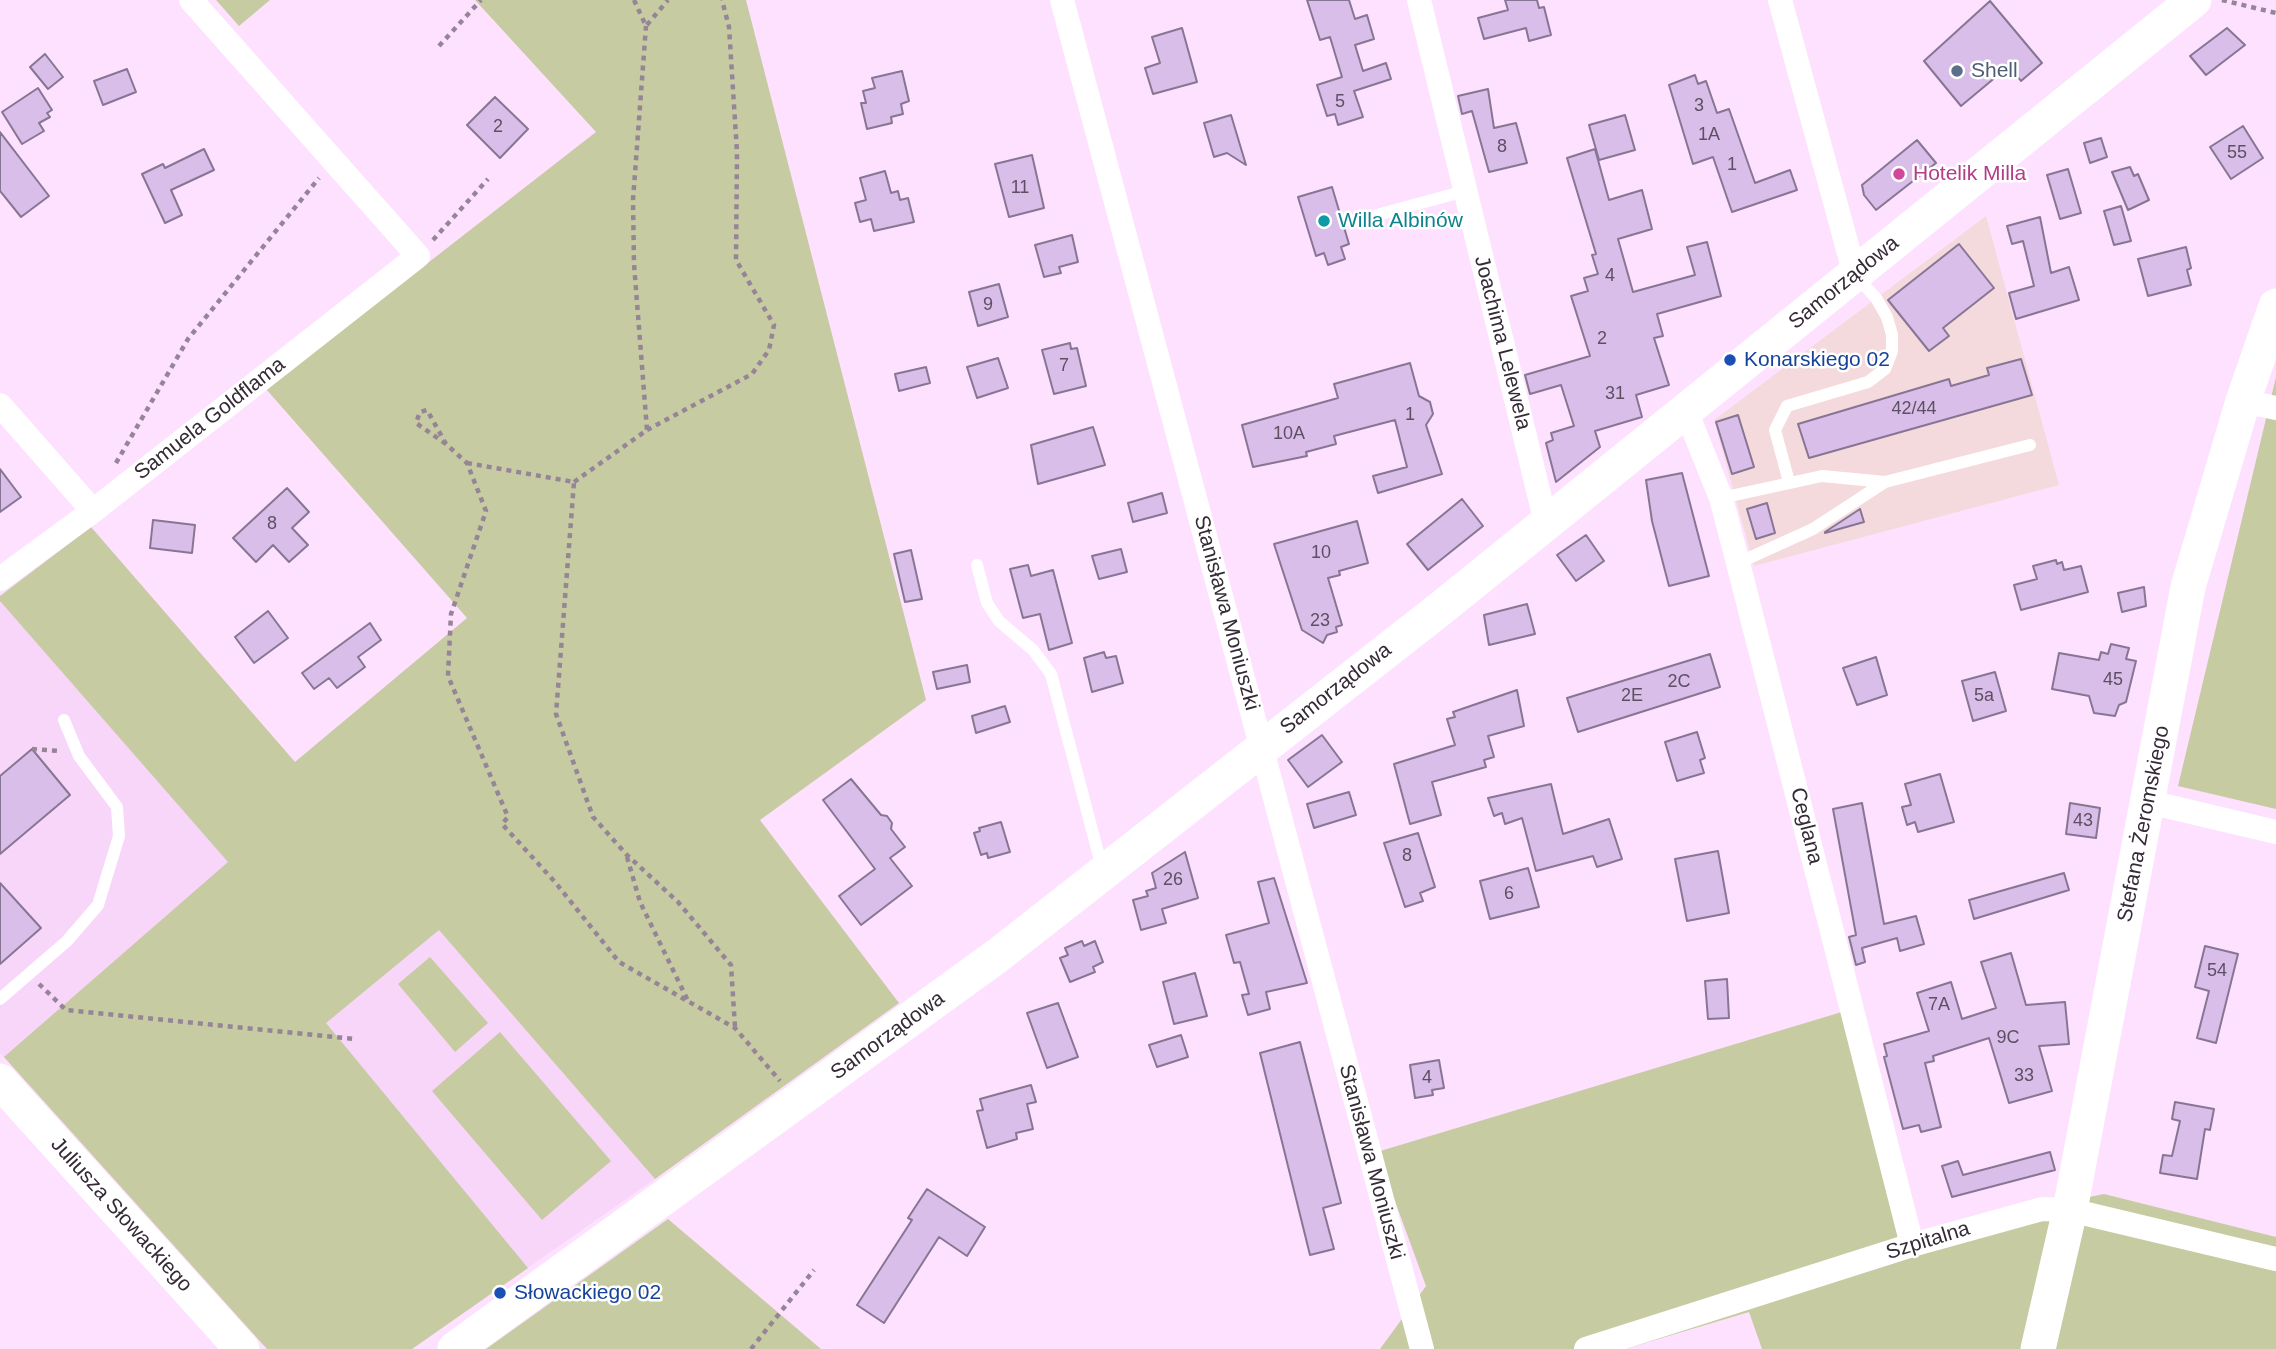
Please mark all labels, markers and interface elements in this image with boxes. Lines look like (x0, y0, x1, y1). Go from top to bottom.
place label: Shell (1971, 58, 2018, 84)
marker: Shell (1949, 63, 1965, 79)
house number: 5 (1335, 91, 1345, 113)
house number: 3 (1694, 95, 1704, 117)
house number: 2 (493, 116, 503, 138)
house number: 1A (1698, 124, 1720, 146)
house number: 8 (1497, 136, 1507, 158)
house number: 55 (2227, 142, 2247, 164)
house number: 1 (1727, 154, 1737, 176)
place label: Hotelik Milla (1913, 161, 2026, 187)
marker: Hotelik Milla (1891, 166, 1907, 182)
house number: 11 (1011, 177, 1029, 199)
place label: Willa Albinów (1338, 208, 1463, 234)
marker: Willa Albinów (1316, 213, 1332, 229)
street label: Samorządowa (1784, 231, 1904, 335)
street label: Joachima Lelewela (1468, 253, 1536, 433)
house number: 4 (1605, 265, 1615, 287)
house number: 9 (983, 294, 993, 316)
house number: 2 (1597, 328, 1607, 350)
place label: Konarskiego 02 (1744, 347, 1890, 373)
street label: Samuela Goldflama (130, 352, 290, 486)
marker: Konarskiego 02 (1722, 352, 1738, 368)
house number: 7 (1059, 355, 1069, 377)
house number: 31 (1605, 383, 1625, 405)
house number: 42/44 (1891, 398, 1937, 420)
house number: 1 (1405, 404, 1415, 426)
house number: 10A (1273, 423, 1305, 445)
house number: 8 (267, 513, 277, 535)
street label: Stanisława Moniuszki (1188, 513, 1264, 713)
house number: 10 (1311, 542, 1331, 564)
house number: 23 (1310, 610, 1330, 632)
street label: Samorządowa (1275, 638, 1397, 740)
house number: 45 (2103, 669, 2123, 691)
house number: 2C (1667, 671, 1691, 693)
house number: 2E (1621, 685, 1643, 707)
house number: 5a (1974, 685, 1994, 707)
street label: Stefana Żeromskiego (2113, 724, 2175, 924)
street label: Ceglana (1784, 785, 1828, 867)
house number: 43 (2073, 810, 2093, 832)
house number: 8 (1402, 845, 1412, 867)
house number: 26 (1163, 869, 1183, 891)
house number: 6 (1504, 883, 1514, 905)
house number: 54 (2207, 960, 2227, 982)
street label: Samorządowa (826, 986, 950, 1086)
house number: 7A (1928, 994, 1950, 1016)
house number: 9C (1996, 1027, 2020, 1049)
street label: Stanisława Moniuszki (1333, 1062, 1409, 1262)
house number: 33 (2014, 1065, 2034, 1087)
house number: 4 (1422, 1067, 1432, 1089)
street label: Juliusza Słowackiego (45, 1132, 197, 1298)
street label: Szpitalna (1883, 1216, 1973, 1266)
place label: Słowackiego 02 (514, 1280, 661, 1306)
marker: Słowackiego 02 (492, 1285, 508, 1301)

